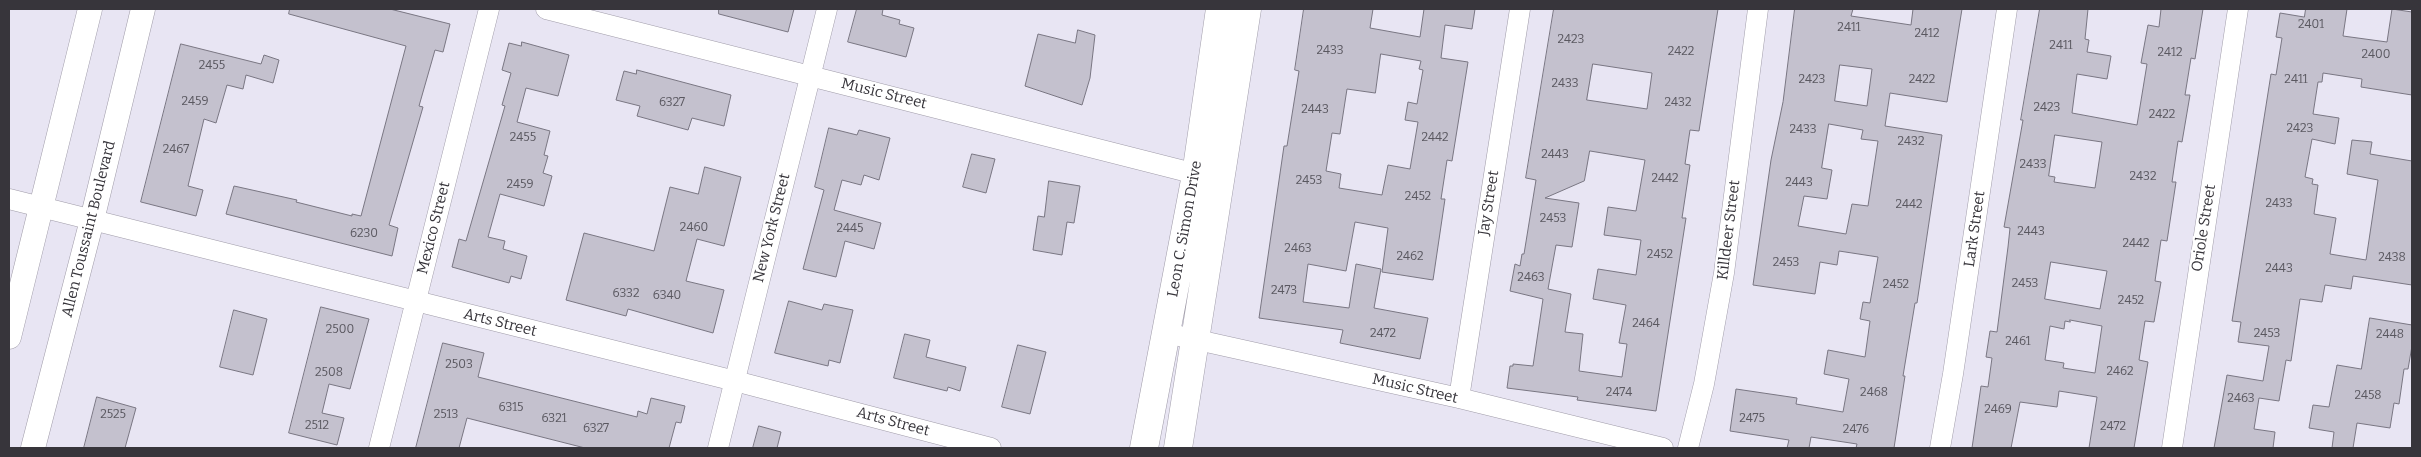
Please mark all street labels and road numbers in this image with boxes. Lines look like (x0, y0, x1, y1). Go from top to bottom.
street label: Music Street (839, 75, 929, 113)
street label: Allen Toussaint Boulevard (58, 139, 120, 319)
street label: Leon C. Simon Drive (1164, 159, 1206, 299)
street label: Jay Street (1475, 169, 1503, 237)
street label: New York Street (750, 172, 794, 284)
street label: Killdeer Street (1714, 179, 1744, 281)
street label: Mexico Street (414, 180, 454, 276)
street label: Oriole Street (2188, 183, 2220, 273)
street label: Lark Street (1961, 190, 1989, 268)
street label: Arts Street (462, 305, 538, 341)
street label: Music Street (1370, 370, 1460, 408)
street label: Arts Street (855, 404, 931, 440)

